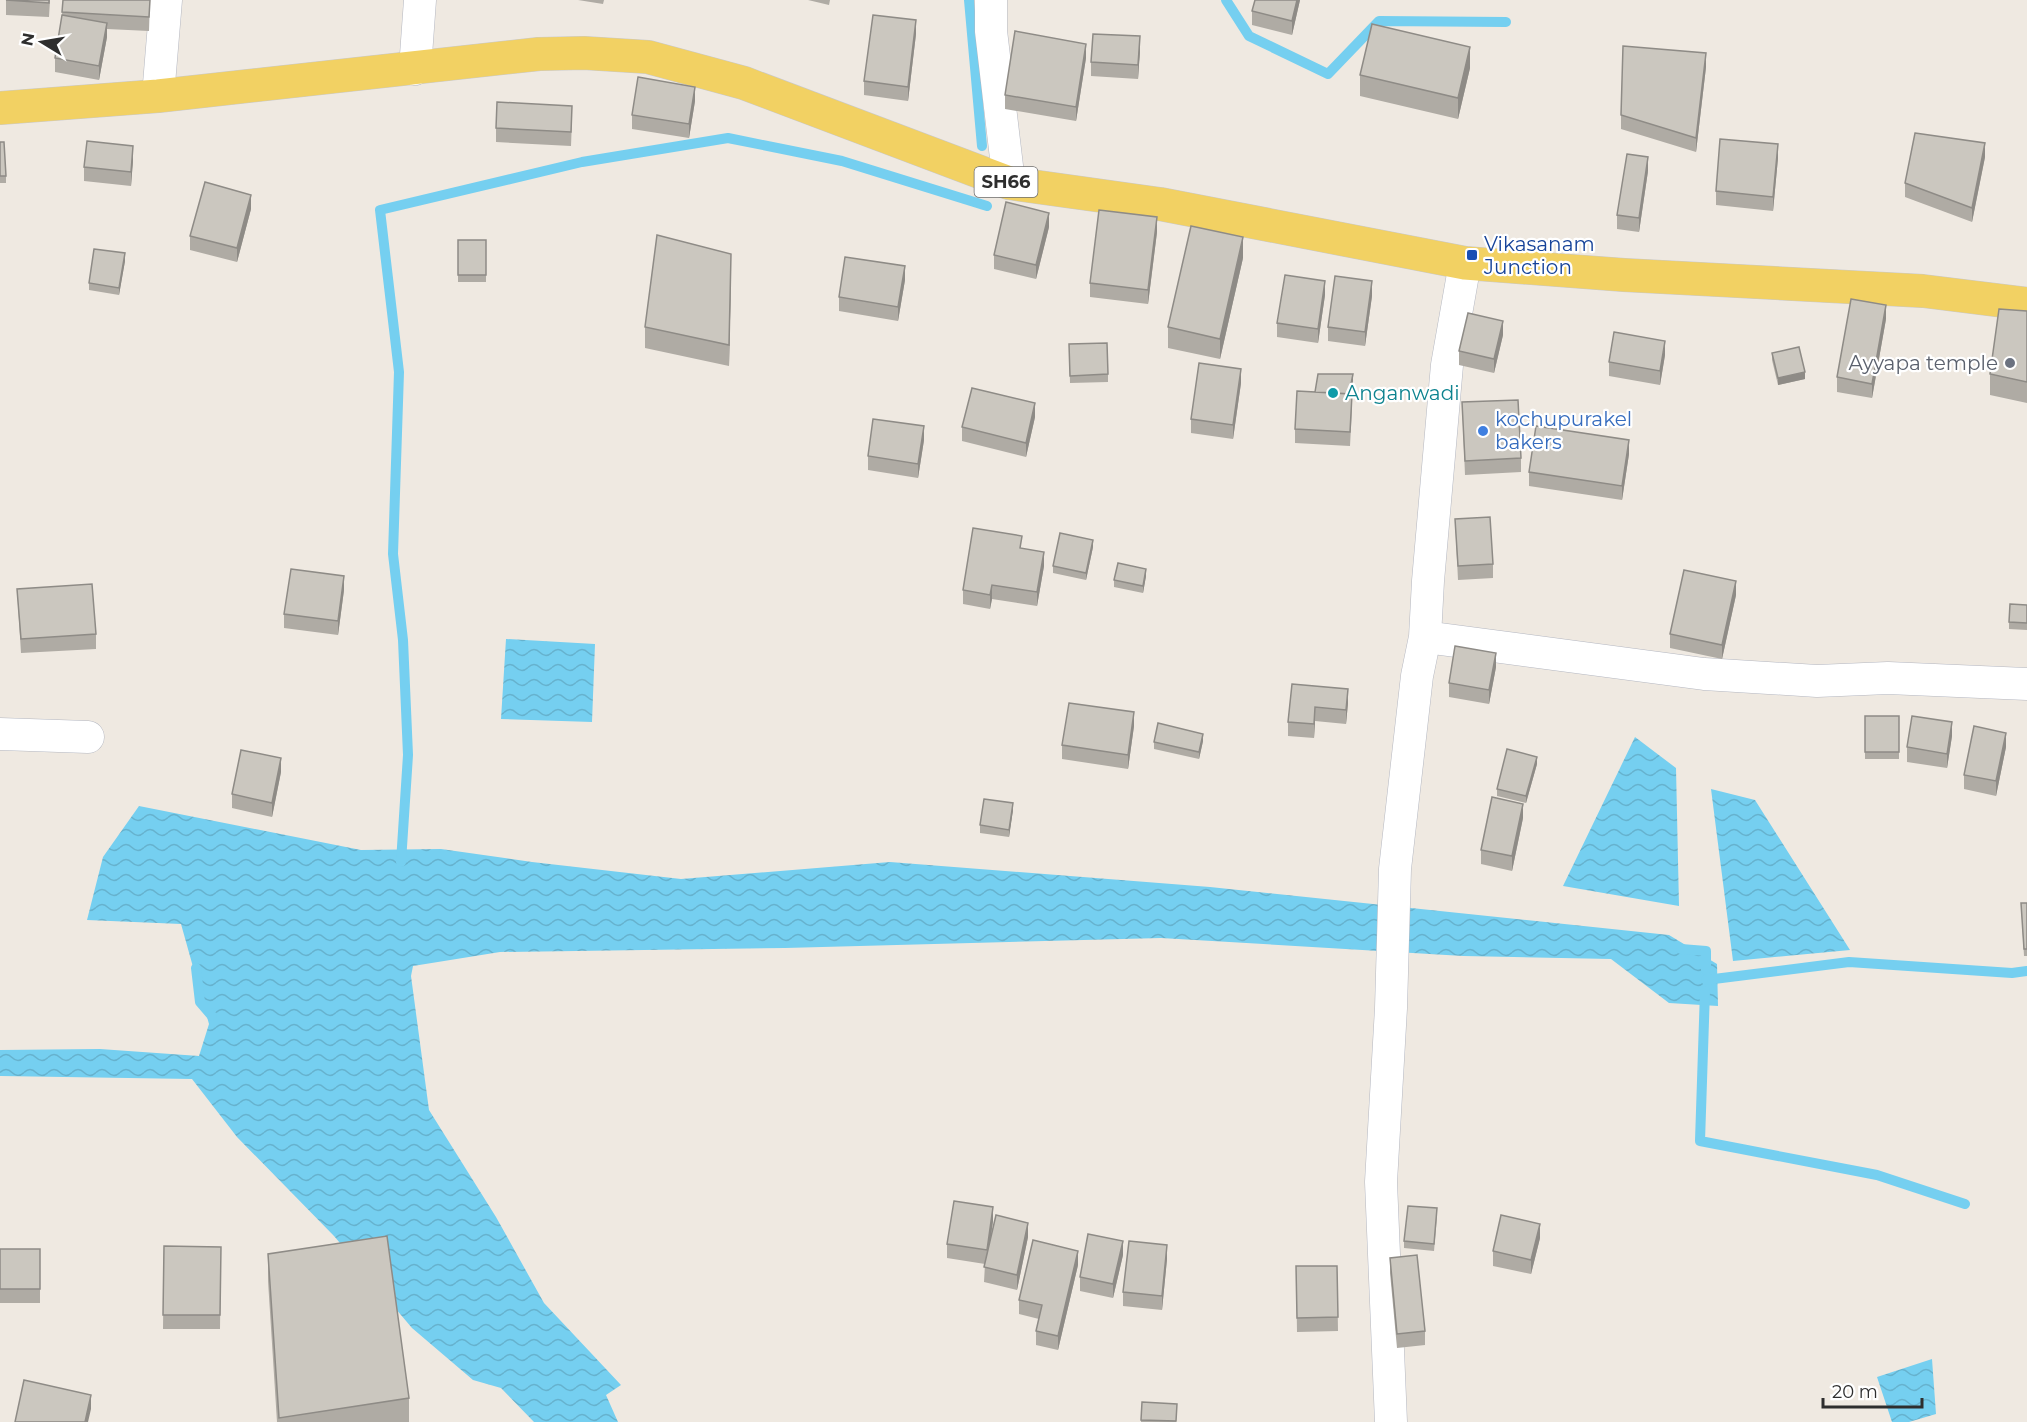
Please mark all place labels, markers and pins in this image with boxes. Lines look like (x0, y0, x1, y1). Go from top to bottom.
place label: Vikasanam Junction (1483, 232, 1595, 279)
marker: Vikasanam Junction (1465, 248, 1479, 262)
place label: Ayyapa temple (1849, 351, 1998, 375)
marker: Ayyapa temple (2003, 356, 2017, 370)
place label: Anganwadi (1345, 381, 1460, 405)
marker: Anganwadi (1326, 386, 1340, 400)
place label: kochupurakel bakers (1495, 407, 1632, 454)
marker: kochupurakel bakers (1476, 424, 1490, 438)

